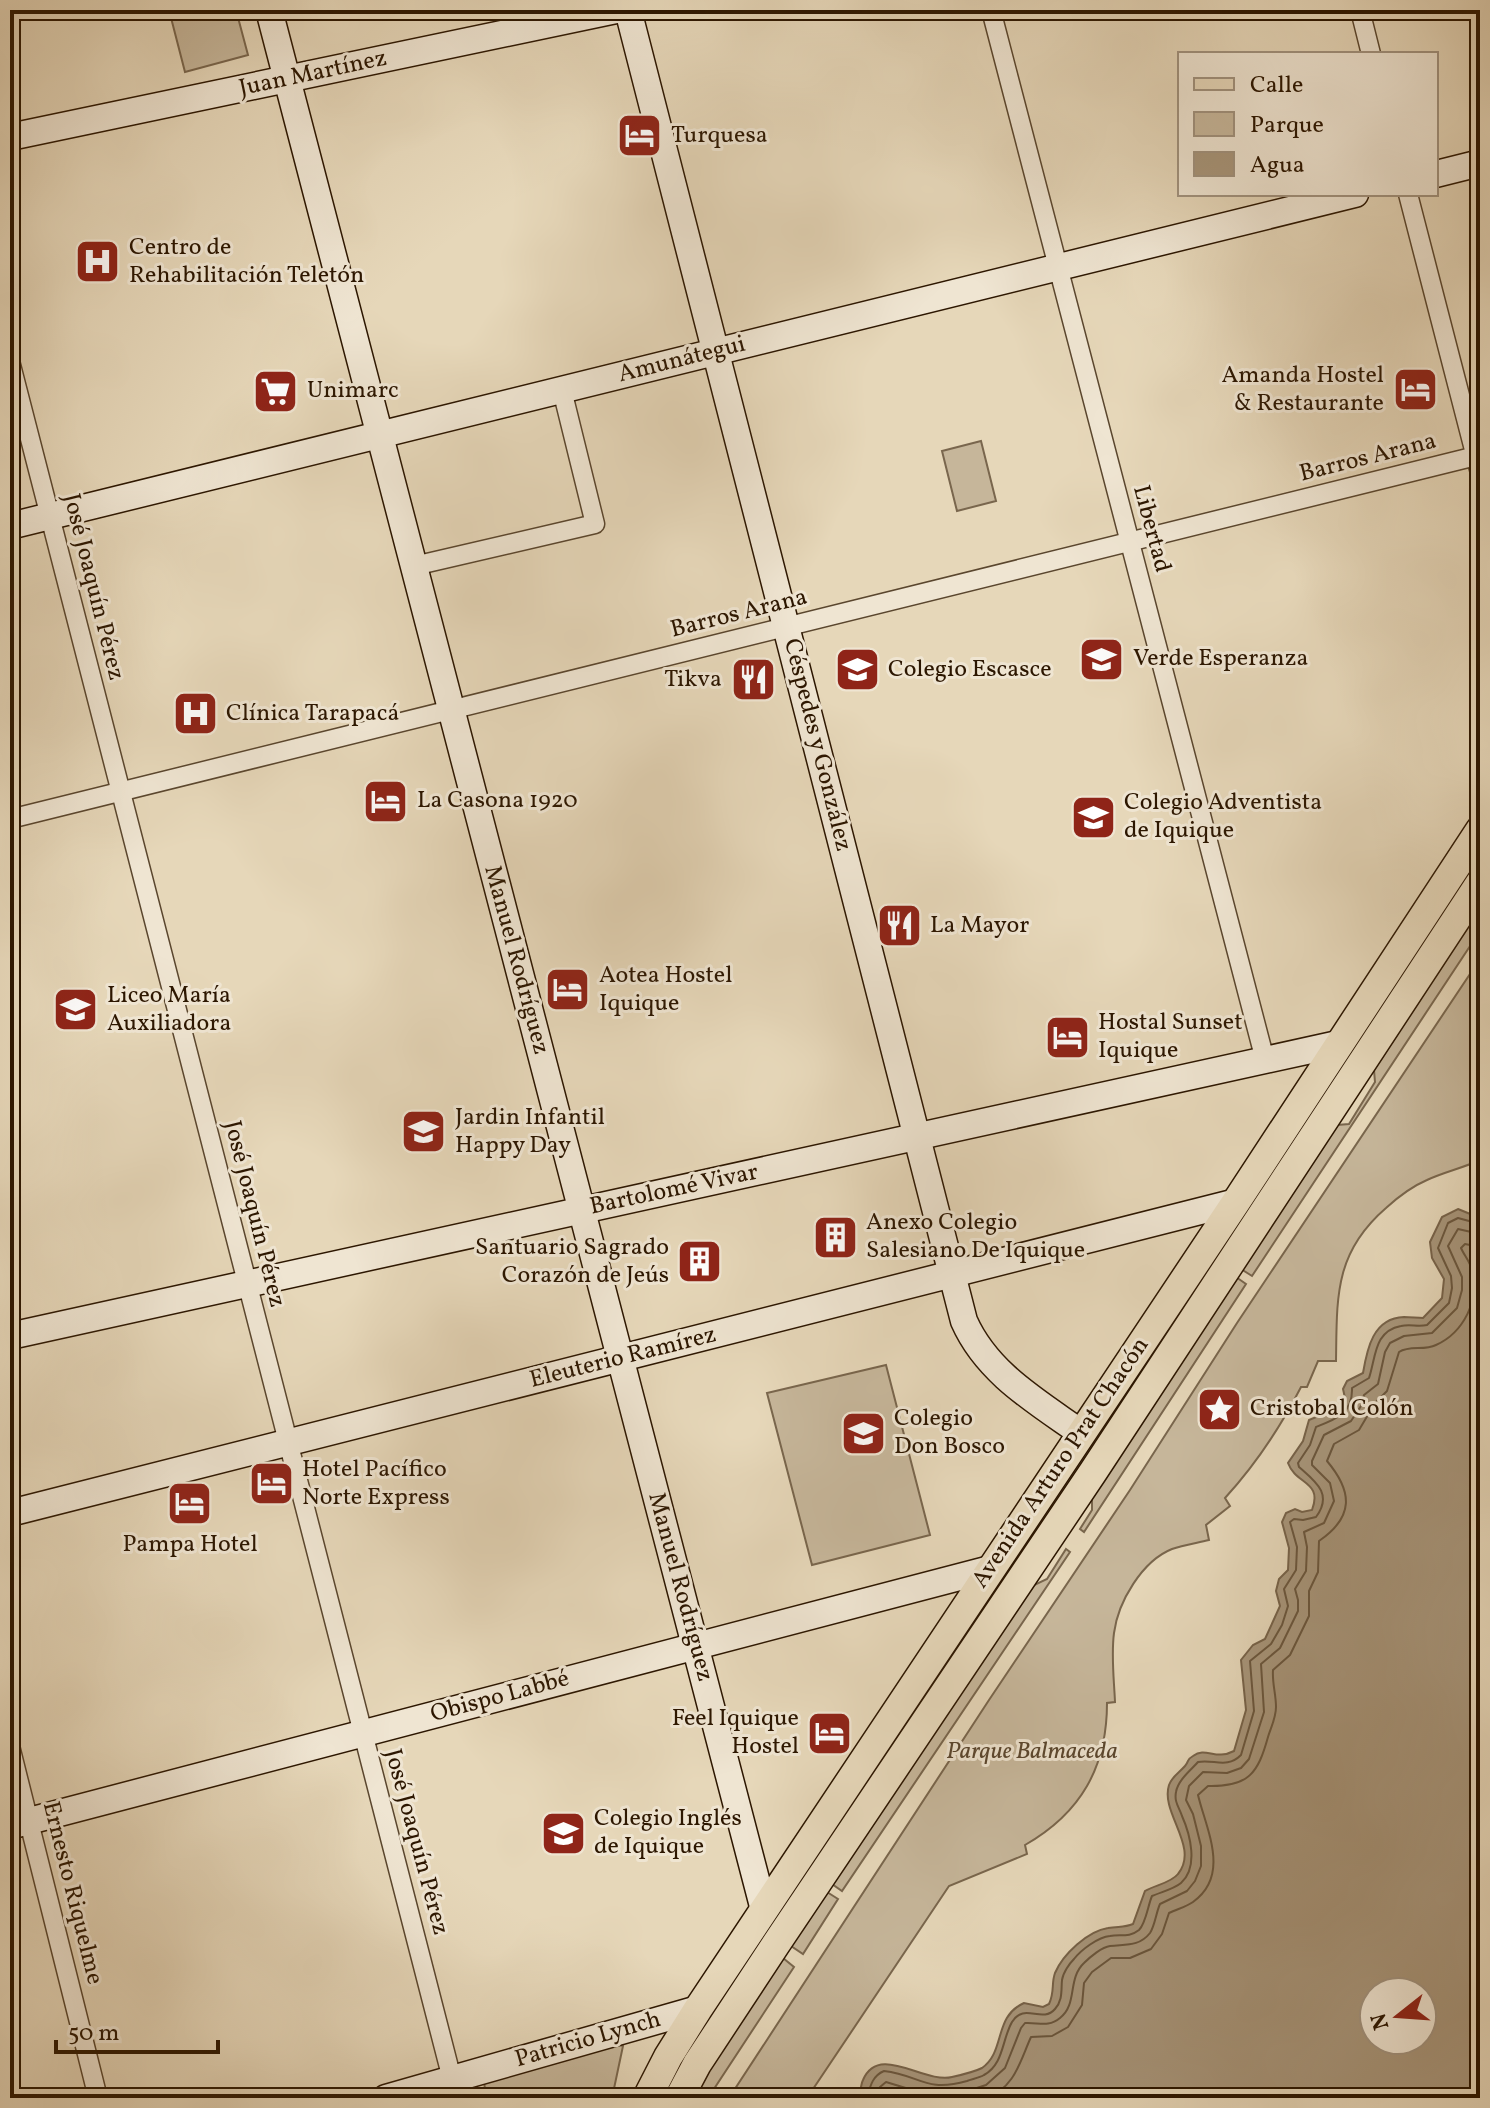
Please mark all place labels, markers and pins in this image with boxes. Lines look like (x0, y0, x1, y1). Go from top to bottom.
hotel icon: Turquesa (616, 112, 664, 160)
place label: Turquesa (671, 119, 768, 153)
place label: Centro de Rehabilitación Teletón (129, 231, 364, 293)
hospital icon: Centro de Rehabilitación Teletón (74, 238, 122, 286)
place label: Amanda Hostel & Restaurante (1221, 359, 1384, 421)
hotel icon: Amanda Hostel & Restaurante (1391, 366, 1439, 414)
supermarket icon: Unimarc (252, 367, 300, 415)
place label: Unimarc (307, 374, 399, 408)
school or university icon: Verde Esperanza (1078, 635, 1126, 683)
place label: Verde Esperanza (1133, 642, 1308, 676)
school or university icon: Colegio Escasce (833, 646, 881, 694)
place label: Colegio Escasce (888, 653, 1052, 687)
restaurant icon: Tikva (729, 656, 777, 704)
place label: Tikva (664, 663, 722, 697)
hospital icon: Clínica Tarapacá (171, 690, 219, 738)
place label: Clínica Tarapacá (226, 697, 399, 731)
hotel icon: La Casona 1920 (362, 777, 410, 825)
place label: La Casona 1920 (417, 784, 578, 818)
place label: Colegio Adventista de Iquique (1124, 786, 1322, 848)
school or university icon: Colegio Adventista de Iquique (1069, 793, 1117, 841)
restaurant icon: La Mayor (875, 902, 923, 950)
place label: La Mayor (930, 909, 1029, 943)
place label: Aotea Hostel Iquique (599, 959, 732, 1021)
hotel icon: Aotea Hostel Iquique (544, 966, 592, 1014)
place label: Liceo María Auxiliadora (107, 979, 231, 1041)
school or university icon: Liceo María Auxiliadora (52, 986, 100, 1034)
place label: Hostal Sunset Iquique (1098, 1006, 1243, 1068)
hotel icon: Hostal Sunset Iquique (1043, 1013, 1091, 1061)
place label: Jardin Infantil Happy Day (455, 1101, 605, 1163)
school or university icon: Jardin Infantil Happy Day (400, 1108, 448, 1156)
place label: Anexo Colegio Salesiano De Iquique (866, 1206, 1085, 1268)
building icon: Anexo Colegio Salesiano De Iquique (811, 1213, 859, 1261)
place label: Santuario Sagrado Corazón de Jeús (475, 1231, 669, 1293)
building icon: Santuario Sagrado Corazón de Jeús (676, 1238, 724, 1286)
place icon: Cristobal Colón (1195, 1385, 1243, 1433)
place label: Cristobal Colón (1250, 1392, 1413, 1426)
place label: Colegio Don Bosco (894, 1402, 1005, 1464)
school or university icon: Colegio Don Bosco (839, 1409, 887, 1457)
place label: Hotel Pacífico Norte Express (302, 1453, 450, 1515)
hotel icon: Hotel Pacífico Norte Express (247, 1460, 295, 1508)
hotel icon: Pampa Hotel (166, 1479, 214, 1527)
place label: Pampa Hotel (122, 1528, 258, 1562)
place label: Feel Iquique Hostel (672, 1702, 799, 1764)
hotel icon: Feel Iquique Hostel (806, 1709, 854, 1757)
place label: Colegio Inglés de Iquique (594, 1802, 742, 1864)
school or university icon: Colegio Inglés de Iquique (539, 1809, 587, 1857)

